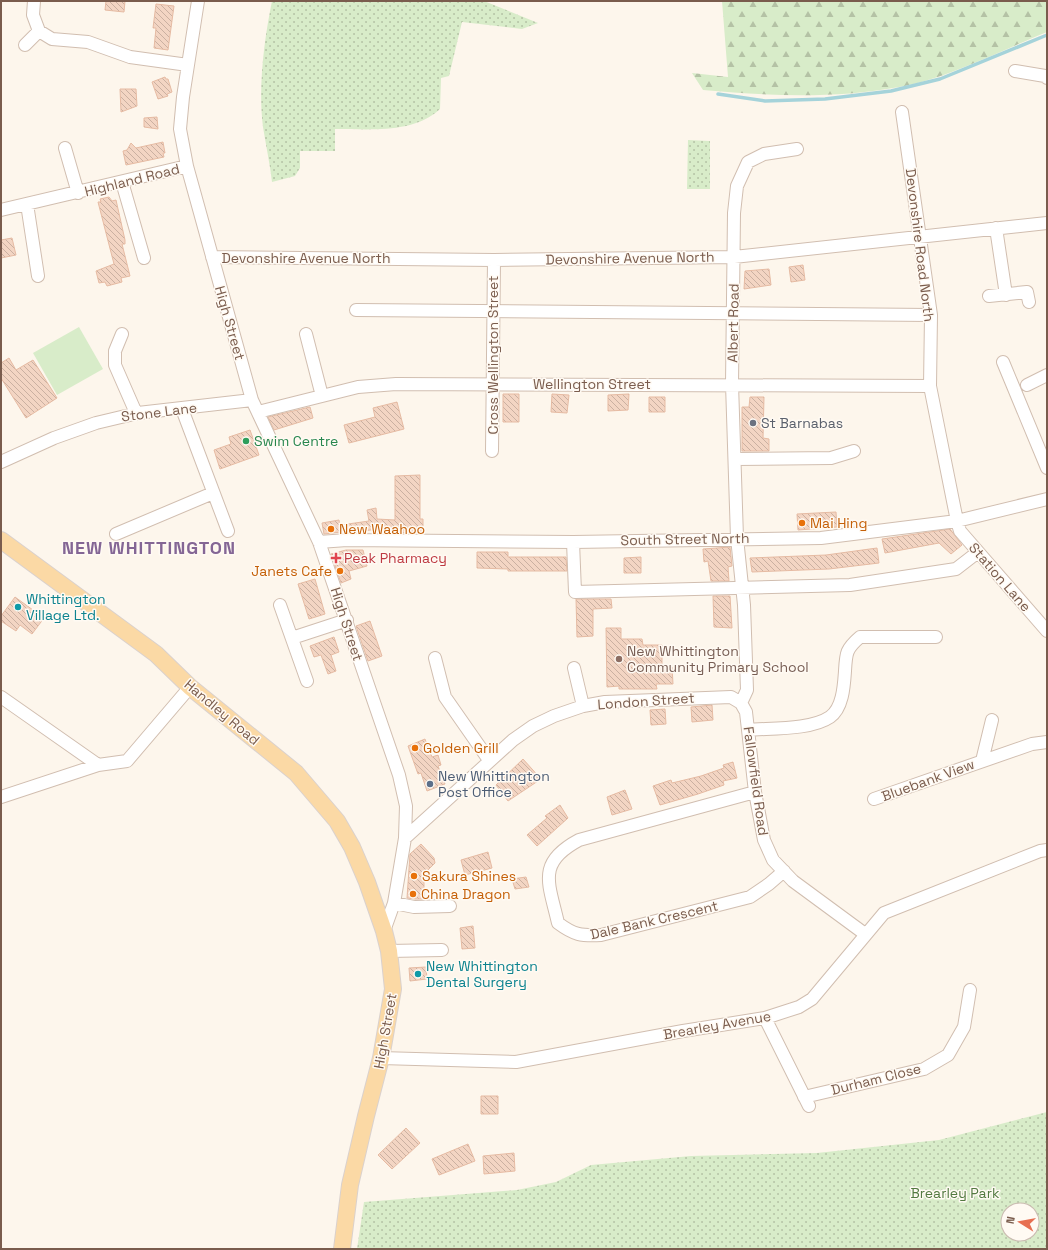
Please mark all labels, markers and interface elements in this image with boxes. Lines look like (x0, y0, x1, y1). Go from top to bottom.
street label: Highland Road (83, 160, 181, 200)
street label: Devonshire Road North (902, 167, 938, 323)
street label: Devonshire Avenue North (545, 248, 715, 268)
street label: Devonshire Avenue North (221, 249, 391, 267)
street label: Cross Wellington Street (484, 276, 502, 434)
street label: Albert Road (723, 283, 743, 363)
street label: High Street (211, 284, 249, 362)
street label: Wellington Street (533, 375, 651, 393)
street label: Stone Lane (120, 398, 198, 426)
place label: St Barnabas (761, 414, 843, 432)
marker: St Barnabas (748, 418, 758, 428)
place label: Swim Centre (254, 432, 338, 450)
marker: Swim Centre (241, 436, 251, 446)
place label: Mai Hing (810, 514, 867, 532)
marker: Mai Hing (797, 518, 807, 528)
place label: New Waahoo (339, 520, 425, 538)
marker: New Waahoo (326, 524, 336, 534)
street label: South Street North (620, 529, 750, 549)
district label: NEW WHITTINGTON (62, 536, 236, 559)
street label: Station Lane (965, 539, 1035, 615)
place label: Peak Pharmacy (344, 549, 447, 567)
marker: Peak Pharmacy (331, 553, 341, 563)
place label: Janets Cafe (251, 562, 332, 580)
marker: Janets Cafe (335, 566, 345, 576)
street label: High Street (327, 585, 367, 663)
place label: Whittington Village Ltd. (26, 590, 106, 624)
marker: Whittington Village Ltd. (13, 602, 23, 612)
place label: New Whittington Community Primary School (627, 642, 809, 676)
marker: New Whittington Community Primary School (614, 654, 624, 664)
street label: Handley Road (181, 675, 263, 749)
street label: London Street (597, 689, 695, 713)
street label: Fallowfield Road (739, 725, 773, 837)
place label: Golden Grill (423, 739, 499, 757)
marker: Golden Grill (410, 743, 420, 753)
street label: Bluebank View (879, 755, 977, 805)
place label: New Whittington Post Office (438, 767, 550, 801)
marker: New Whittington Post Office (425, 779, 435, 789)
place label: Sakura Shines (422, 867, 516, 885)
marker: Sakura Shines (409, 871, 419, 881)
place label: China Dragon (421, 885, 511, 903)
marker: China Dragon (408, 889, 418, 899)
street label: Dale Bank Crescent (588, 897, 720, 943)
place label: New Whittington Dental Surgery (426, 957, 538, 991)
marker: New Whittington Dental Surgery (413, 969, 423, 979)
street label: High Street (369, 992, 401, 1070)
street label: Brearley Avenue (662, 1007, 772, 1043)
street label: Durham Close (829, 1059, 923, 1099)
park label: Brearley Park (911, 1184, 1000, 1202)
north arrow (1000, 1202, 1040, 1242)
text: N (1003, 1215, 1018, 1225)

